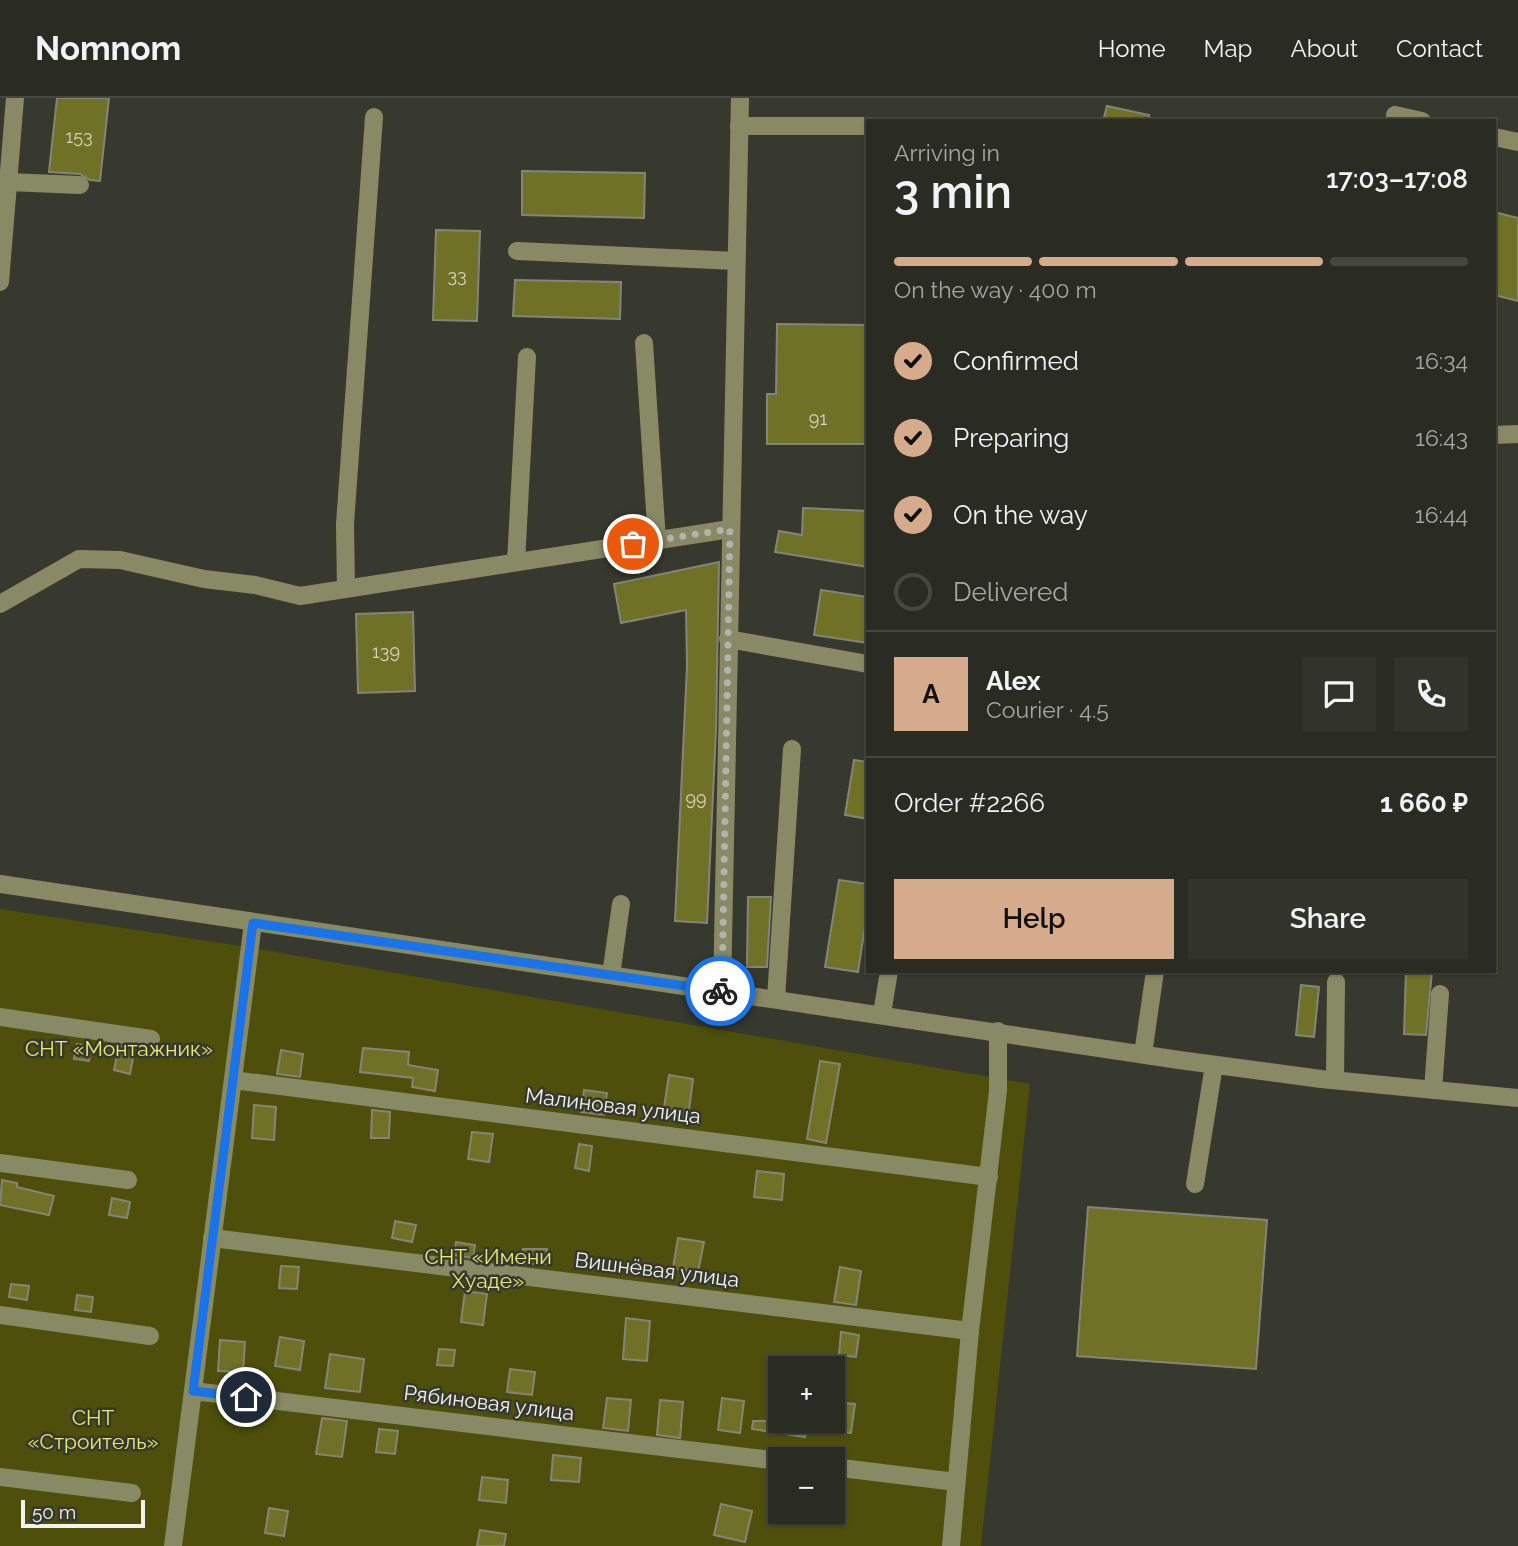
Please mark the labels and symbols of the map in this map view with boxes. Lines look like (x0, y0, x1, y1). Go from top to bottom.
house number: 153 (65, 126, 93, 147)
house number: 33 (447, 265, 467, 286)
house number: 91 (809, 408, 827, 429)
pin (603, 514, 663, 574)
house number: 139 (372, 641, 400, 662)
house number: 99 (685, 788, 707, 809)
courier (685, 956, 755, 1026)
park label: СНТ «Монтажник» (25, 1036, 213, 1061)
street label: Малиновая улица (524, 1082, 702, 1129)
park label: СНТ «Имени Хуаде» (424, 1244, 552, 1293)
street label: Вишнёвая улица (573, 1247, 741, 1292)
pin (216, 1367, 276, 1427)
street label: Рябиновая улица (402, 1380, 576, 1425)
park label: СНТ «Строитель» (28, 1405, 158, 1454)
scale bar (21, 1497, 145, 1529)

